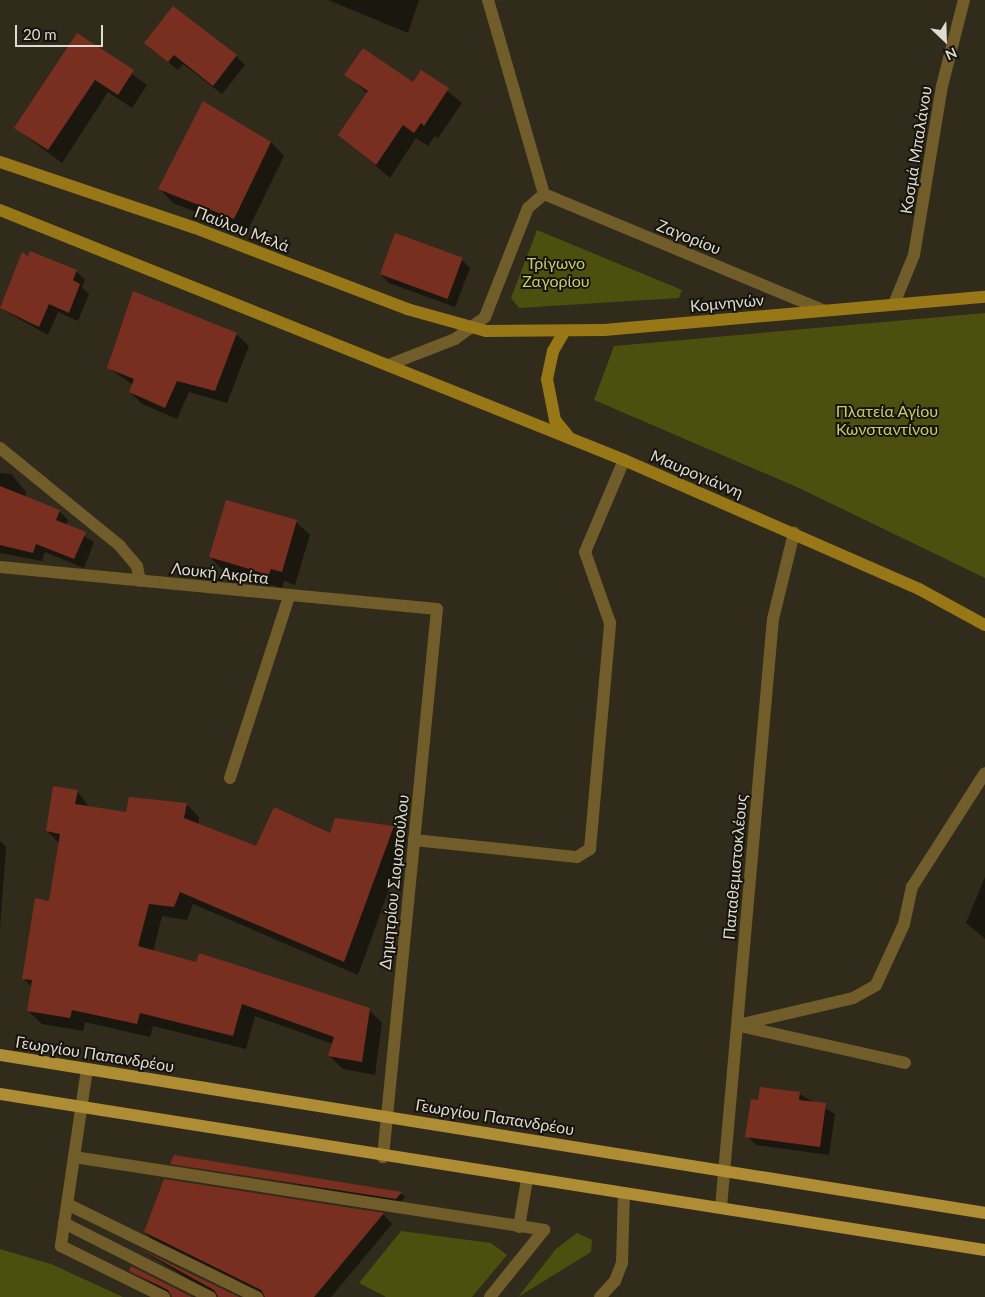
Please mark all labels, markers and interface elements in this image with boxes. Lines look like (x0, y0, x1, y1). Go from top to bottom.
scale bar (18, 15, 105, 47)
north arrow (920, 15, 970, 65)
text: 20 m (23, 25, 57, 43)
text: N (943, 44, 960, 64)
street label: Κοσμά Μπαλάνου (896, 85, 936, 215)
street label: Παύλου Μελά (192, 202, 292, 256)
street label: Ζαγορίου (654, 215, 724, 259)
park label: Τρίγωνο Ζαγορίου (522, 253, 590, 291)
street label: Κομνηνών (689, 290, 765, 316)
park label: Πλατεία Αγίου Κωνσταντίνου (836, 401, 938, 439)
street label: Μαυρογιάννη (648, 446, 746, 502)
street label: Λουκή Ακρίτα (170, 558, 270, 588)
street label: Παπαθεμιστοκλέους (719, 793, 751, 941)
street label: Δημητρίου Σιομοπούλου (375, 794, 413, 970)
street label: Γεωργίου Παπανδρέου (14, 1032, 176, 1076)
street label: Γεωργίου Παπανδρέου (414, 1095, 576, 1139)

